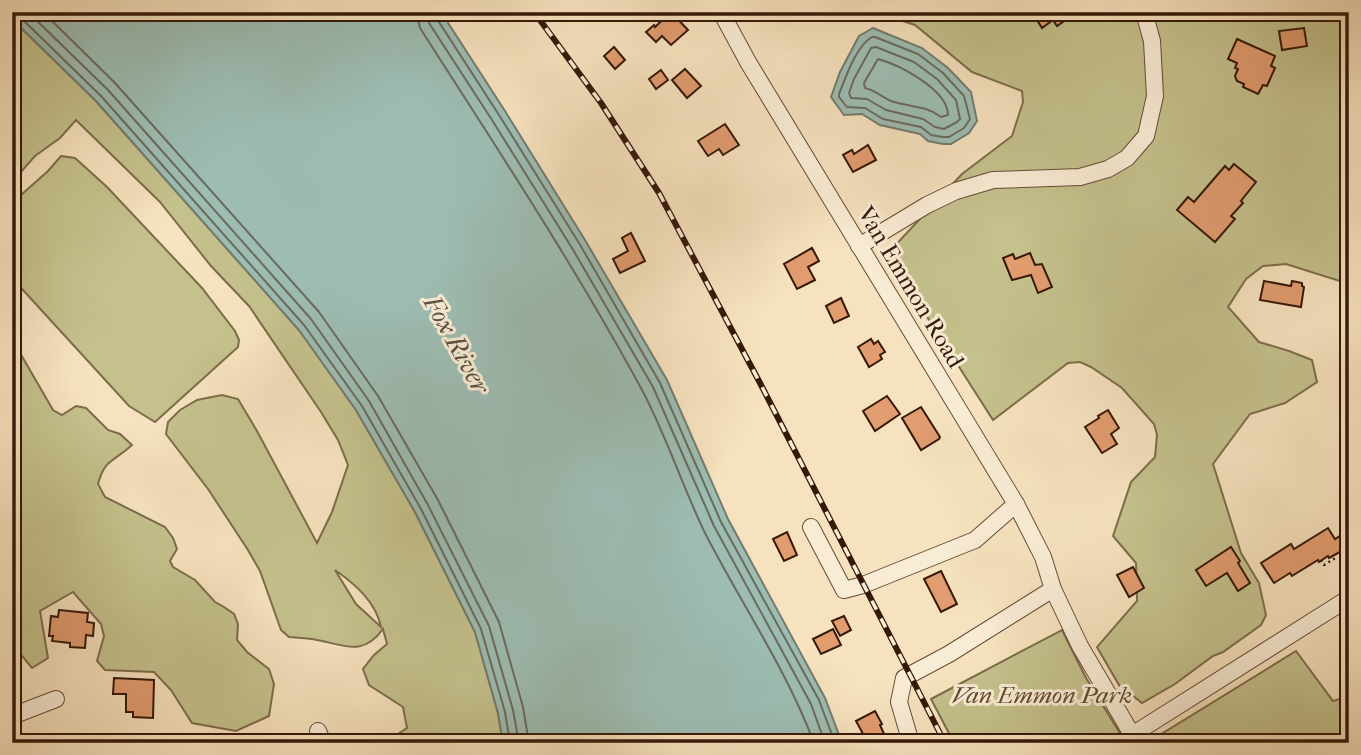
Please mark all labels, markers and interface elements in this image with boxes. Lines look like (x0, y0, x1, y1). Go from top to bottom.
street label: Van Emmon Road (851, 200, 971, 374)
water label: Fox River (416, 289, 497, 401)
park label: Van Emmon Park (952, 681, 1132, 709)

